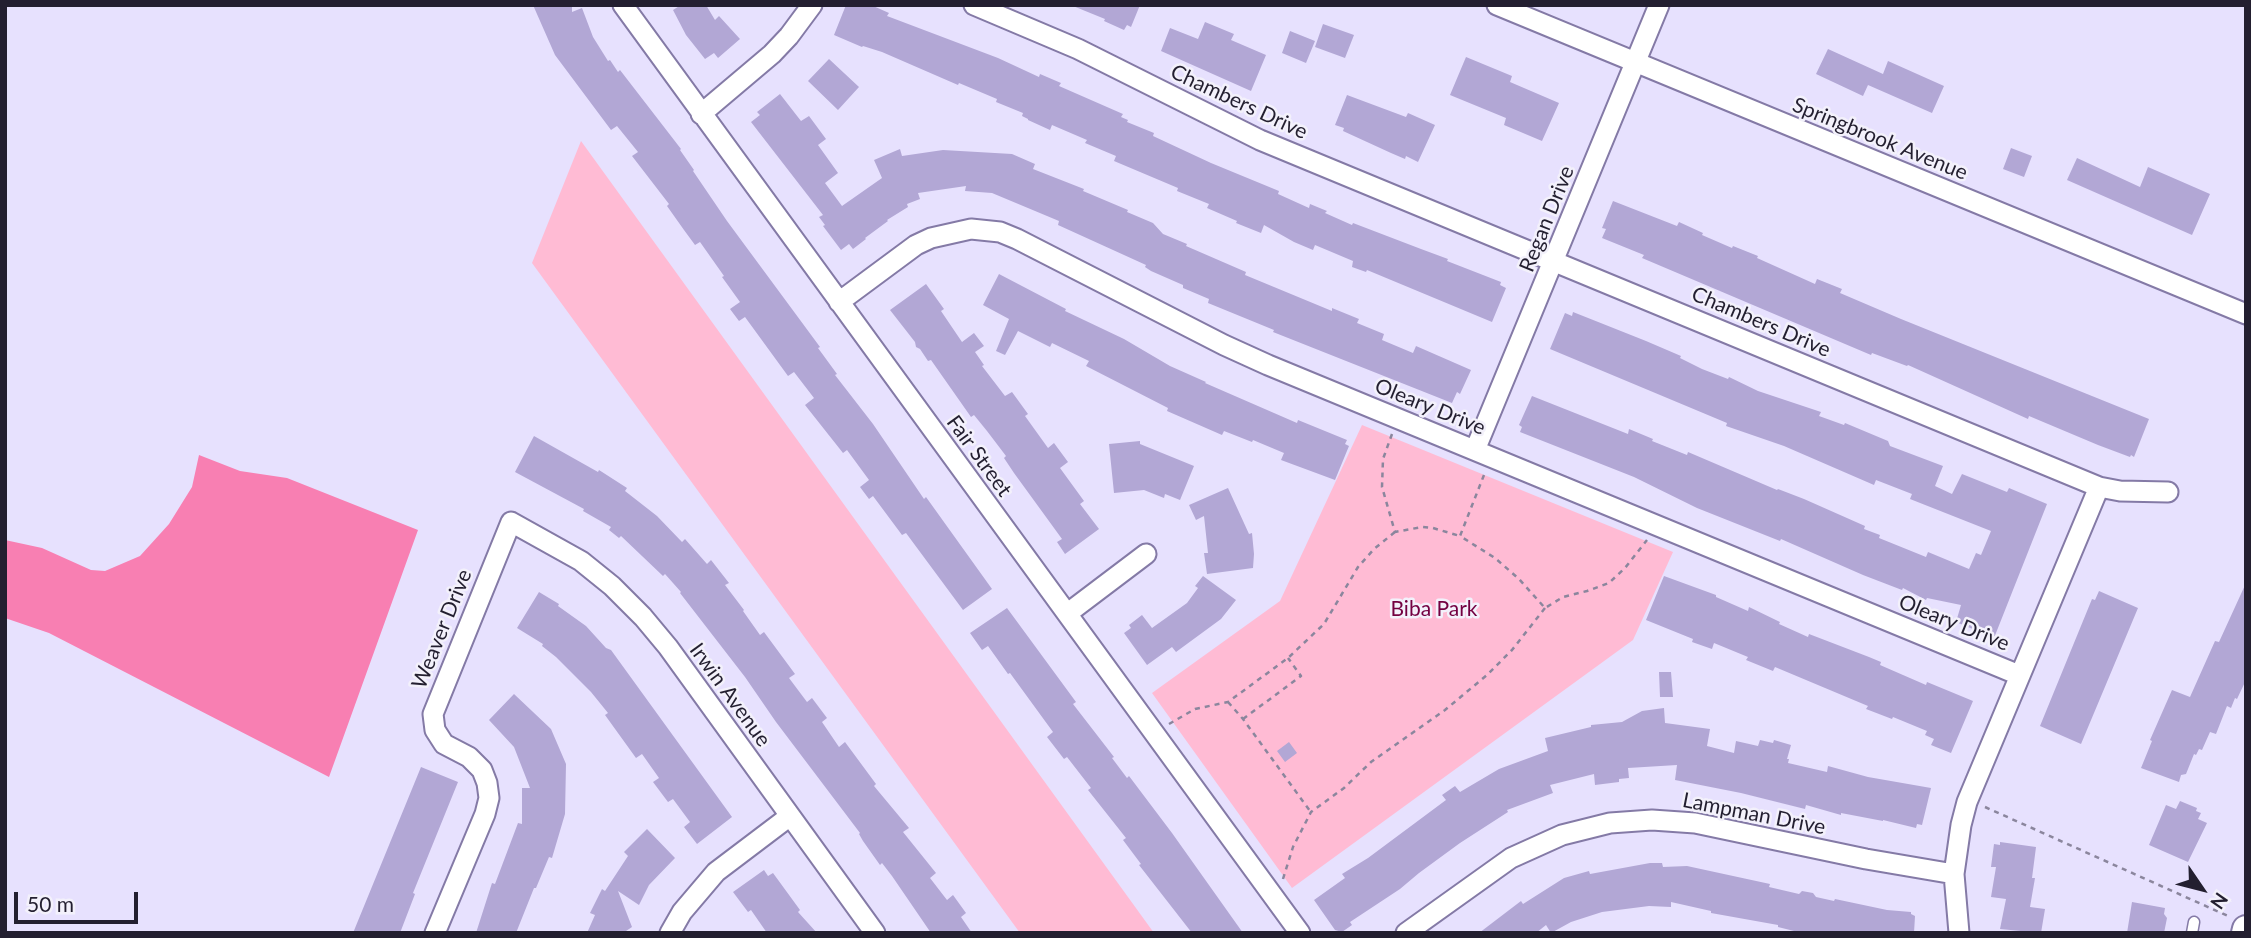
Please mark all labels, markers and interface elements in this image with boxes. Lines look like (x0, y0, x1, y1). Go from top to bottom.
street label: Chambers Drive (1166, 59, 1312, 145)
street label: Springbrook Avenue (1789, 92, 1971, 186)
street label: Regan Drive (1514, 162, 1580, 276)
street label: Chambers Drive (1688, 281, 1834, 363)
street label: Oleary Drive (1371, 373, 1489, 441)
street label: Fair Street (941, 410, 1017, 502)
street label: Weaver Drive (407, 566, 477, 692)
street label: Oleary Drive (1895, 589, 2013, 657)
park label: Biba Park (1391, 596, 1477, 622)
street label: Irwin Avenue (684, 638, 776, 752)
street label: Lampman Drive (1680, 788, 1828, 840)
north arrow (2167, 854, 2237, 924)
scale bar (18, 878, 142, 922)
text: N (2206, 889, 2233, 914)
text: 50 m (27, 891, 74, 916)

